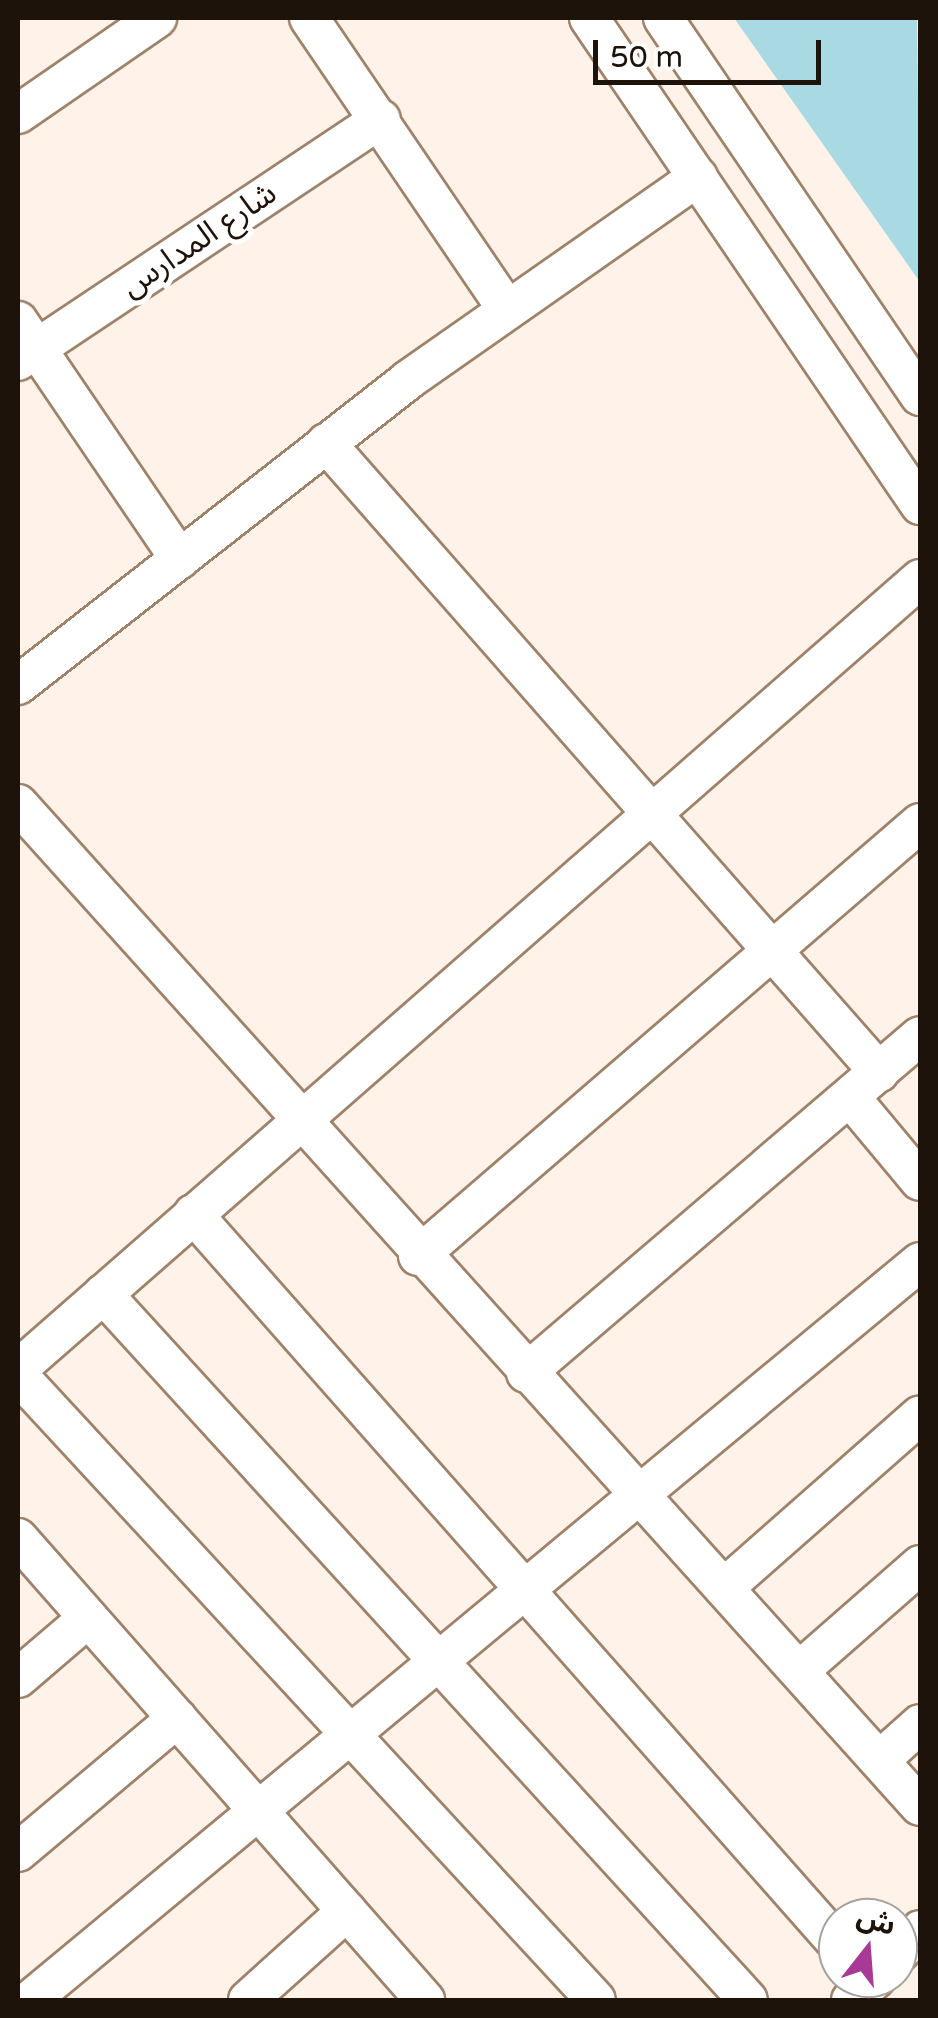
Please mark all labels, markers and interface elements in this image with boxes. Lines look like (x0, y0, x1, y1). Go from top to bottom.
scale bar (598, 20, 826, 82)
text: 50 m (610, 39, 683, 76)
street label: شارع المدارس (114, 174, 284, 306)
north arrow (818, 1898, 918, 1998)
text: ش (853, 1899, 900, 1943)

